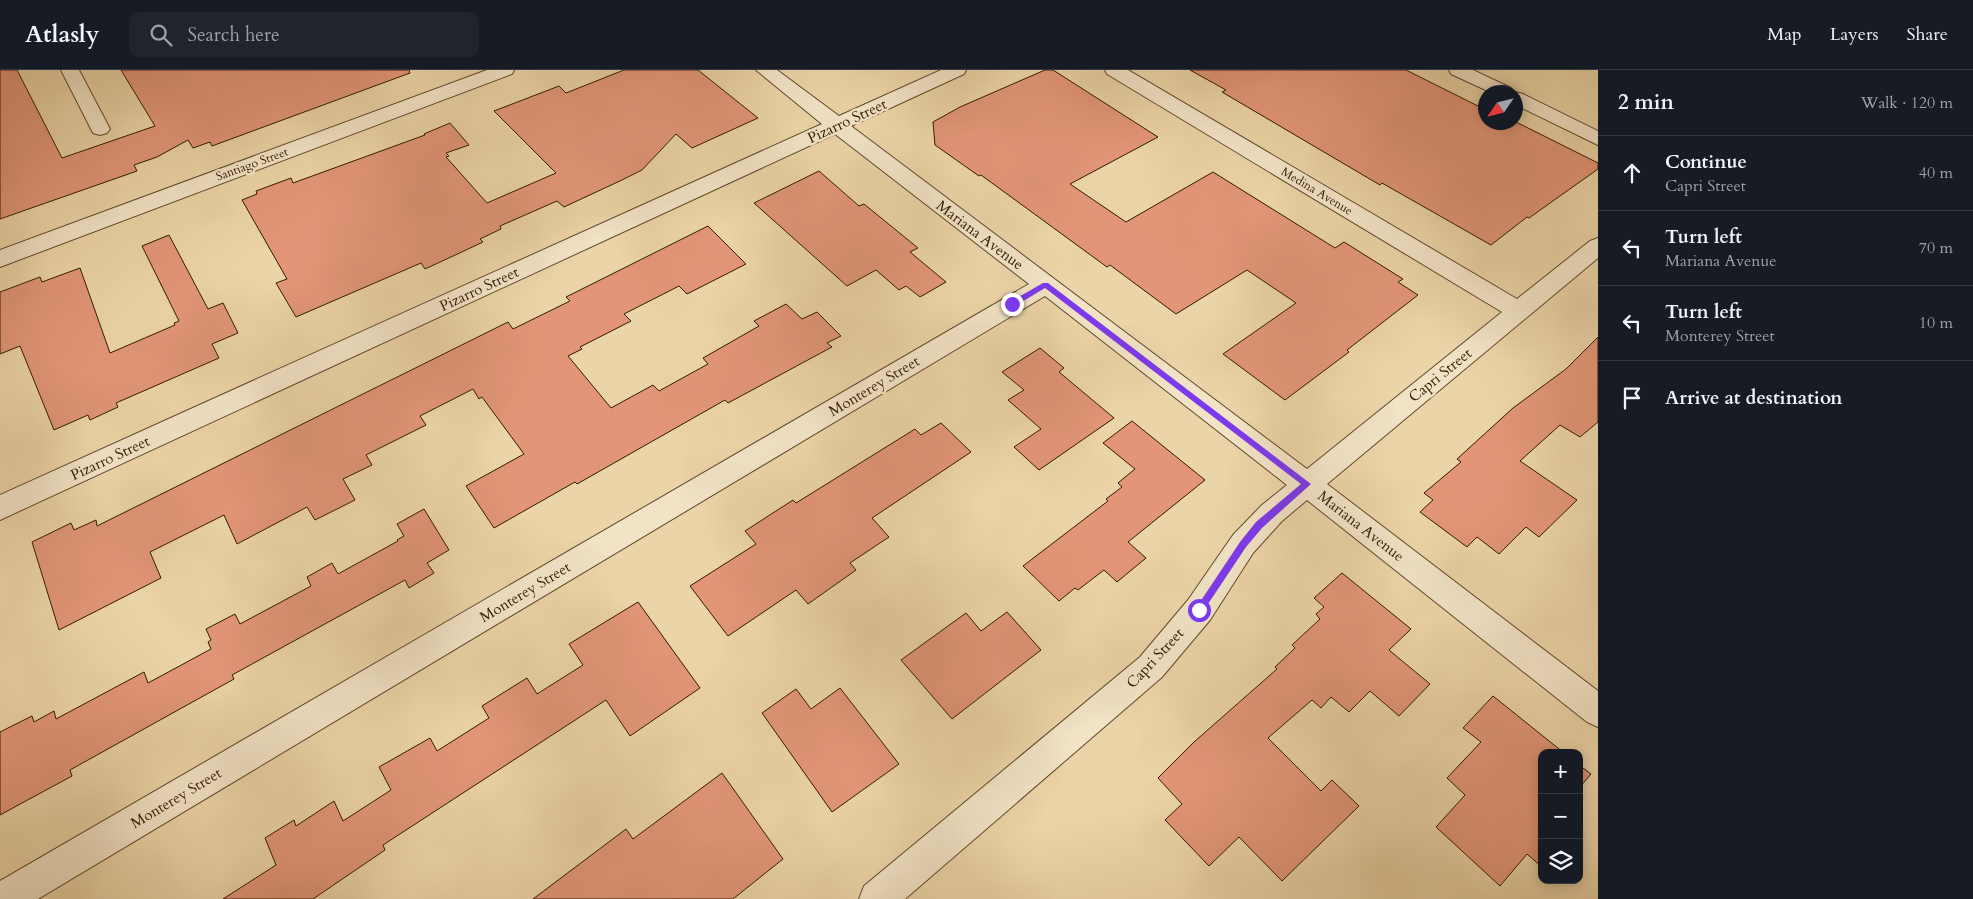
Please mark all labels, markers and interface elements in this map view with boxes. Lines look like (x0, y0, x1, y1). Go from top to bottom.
search box (129, 12, 479, 57)
text: Atlasly (25, 18, 99, 51)
icon: search (147, 21, 175, 49)
text: Search here (187, 22, 280, 48)
text: Map (1767, 22, 1802, 47)
text: Layers (1830, 22, 1879, 47)
text: Share (1907, 22, 1948, 47)
north arrow (1478, 85, 1523, 130)
text: 2 min (1618, 88, 1674, 117)
text: Walk · 120 m (1861, 92, 1953, 114)
street label: Pizarro Street (804, 94, 890, 148)
street label: Santiago Street (214, 143, 290, 184)
text: Continue (1665, 149, 1747, 175)
icon: ahead (1618, 159, 1646, 187)
text: 40 m (1919, 162, 1953, 184)
street label: Medina Avenue (1278, 163, 1356, 219)
text: Capri Street (1665, 175, 1746, 197)
street label: Mariana Avenue (932, 196, 1028, 275)
text: Turn left (1665, 224, 1742, 250)
icon: left (1618, 234, 1646, 262)
text: 70 m (1919, 237, 1953, 259)
text: Mariana Avenue (1665, 250, 1776, 272)
street label: Pizarro Street (436, 262, 522, 316)
route end (1001, 293, 1024, 316)
text: Turn left (1665, 299, 1742, 325)
icon: left (1618, 309, 1646, 337)
text: 10 m (1919, 312, 1953, 334)
text: Monterey Street (1665, 325, 1774, 347)
street label: Capri Street (1404, 343, 1476, 407)
street label: Monterey Street (825, 351, 923, 421)
icon: arrive (1618, 384, 1646, 412)
text: Arrive at destination (1665, 385, 1842, 411)
street label: Pizarro Street (67, 431, 153, 485)
street label: Mariana Avenue (1314, 486, 1408, 566)
street label: Monterey Street (476, 557, 574, 627)
route start (1188, 599, 1211, 622)
street label: Capri Street (1122, 623, 1188, 693)
map controls (1538, 749, 1583, 884)
button: + (1538, 749, 1583, 794)
street label: Monterey Street (127, 763, 225, 833)
button: − (1538, 794, 1583, 839)
button: layers (1538, 839, 1583, 884)

